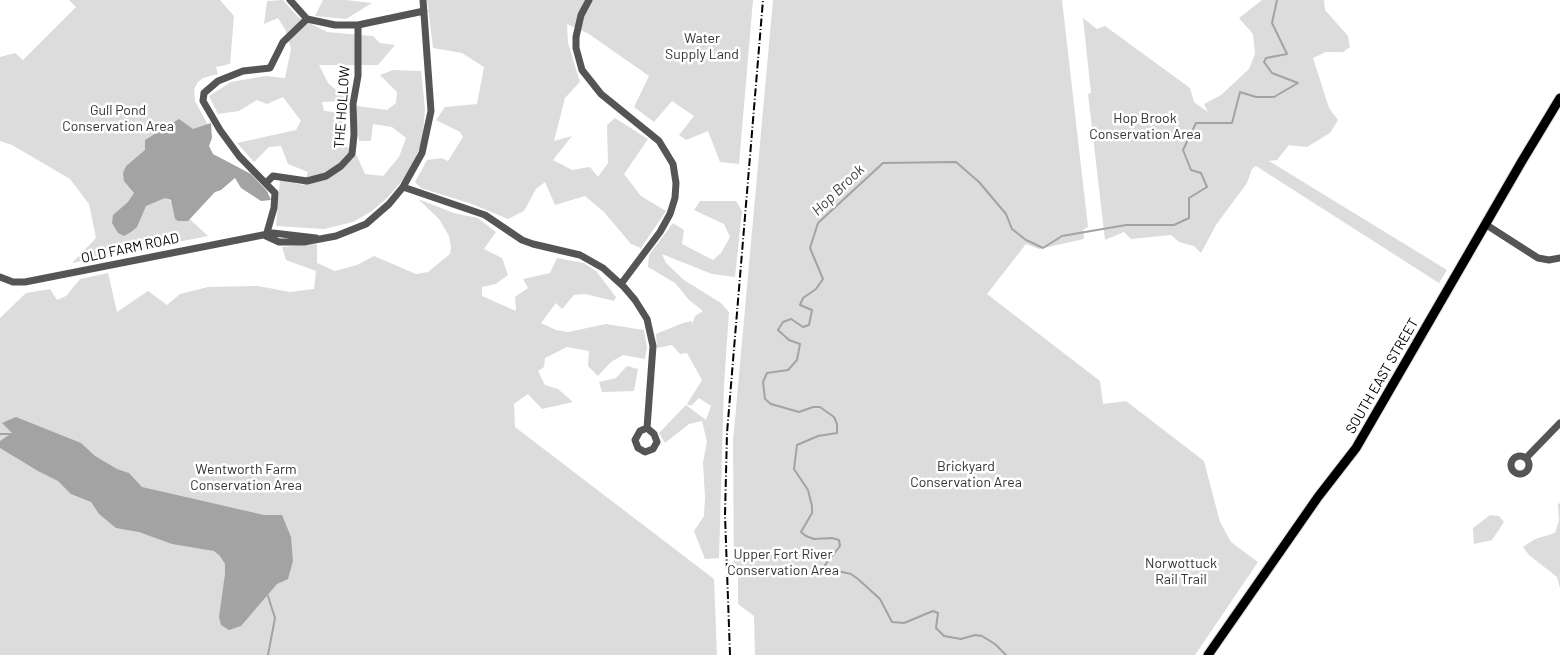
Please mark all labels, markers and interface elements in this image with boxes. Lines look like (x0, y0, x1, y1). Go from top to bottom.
park label: Water Supply Land (665, 30, 739, 62)
street label: THE HOLLOW (331, 65, 353, 149)
park label: Gull Pond Conservation Area (62, 102, 174, 134)
park label: Hop Brook Conservation Area (1089, 110, 1201, 142)
water label: Hop Brook (808, 161, 868, 219)
street label: OLD FARM ROAD (80, 229, 180, 267)
street label: SOUTH EAST STREET (1342, 315, 1422, 437)
park label: Brickyard Conservation Area (910, 458, 1022, 491)
park label: Wentworth Farm Conservation Area (190, 461, 302, 494)
park label: Upper Fort River Conservation Area (727, 546, 839, 578)
park label: Norwottuck Rail Trail (1145, 555, 1217, 588)

